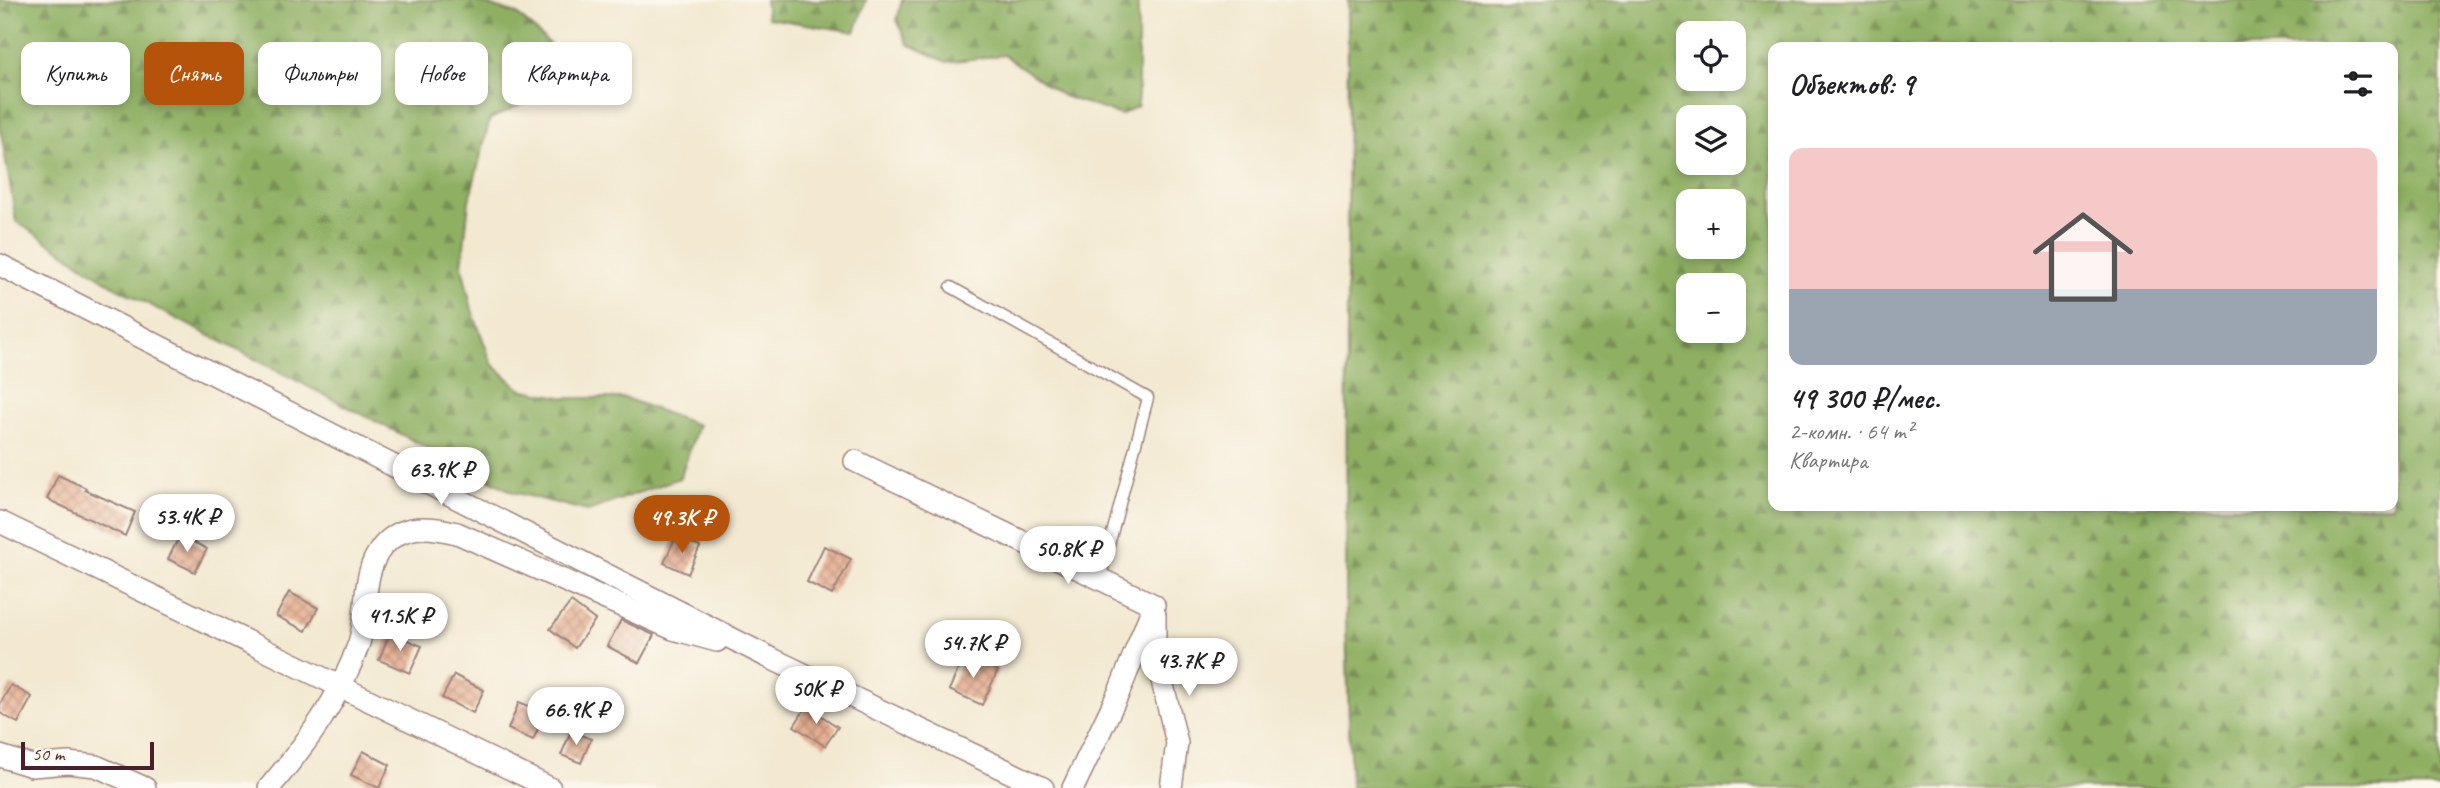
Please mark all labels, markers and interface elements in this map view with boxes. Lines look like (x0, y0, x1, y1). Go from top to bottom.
map controls (1676, 21, 1746, 343)
button: locate (1676, 21, 1746, 91)
chip: Купить (21, 42, 130, 105)
chip: Снять (144, 42, 244, 105)
chip: Фильтры (258, 42, 381, 105)
chip: Новое (395, 42, 488, 105)
chip: Квартира (502, 42, 632, 105)
text: Объектов: 9 (1789, 65, 1914, 103)
icon: filters (2339, 65, 2377, 103)
button: layers (1676, 105, 1746, 175)
button: + (1676, 189, 1746, 259)
icon: home (2020, 194, 2146, 320)
button: − (1676, 273, 1746, 343)
text: 49 300 ₽/мес. (1789, 379, 1940, 417)
text: 2-комн. · 64 m² (1789, 417, 1913, 446)
text: Квартира (1789, 446, 1867, 475)
pin: 63.9K ₽ (376, 448, 506, 507)
text: 63.9K ₽ (409, 455, 473, 484)
pin: 53.4K ₽ (122, 494, 252, 554)
pin: 49.3K ₽ (617, 496, 747, 555)
text: 53.4K ₽ (155, 502, 219, 531)
text: 49.3K ₽ (650, 503, 714, 532)
pin: 50.8K ₽ (1003, 526, 1133, 586)
text: 50.8K ₽ (1036, 534, 1100, 563)
pin: 41.5K ₽ (335, 594, 465, 653)
text: 41.5K ₽ (368, 601, 432, 630)
pin: 54.7K ₽ (908, 620, 1038, 680)
text: 54.7K ₽ (941, 628, 1005, 657)
pin: 43.7K ₽ (1124, 638, 1254, 698)
text: 43.7K ₽ (1157, 646, 1221, 675)
pin: 50K ₽ (767, 666, 865, 726)
text: 50K ₽ (791, 674, 841, 703)
pin: 66.9K ₽ (511, 688, 641, 747)
text: 66.9K ₽ (543, 695, 609, 724)
scale bar (21, 739, 154, 771)
text: 50 m (32, 742, 64, 766)

